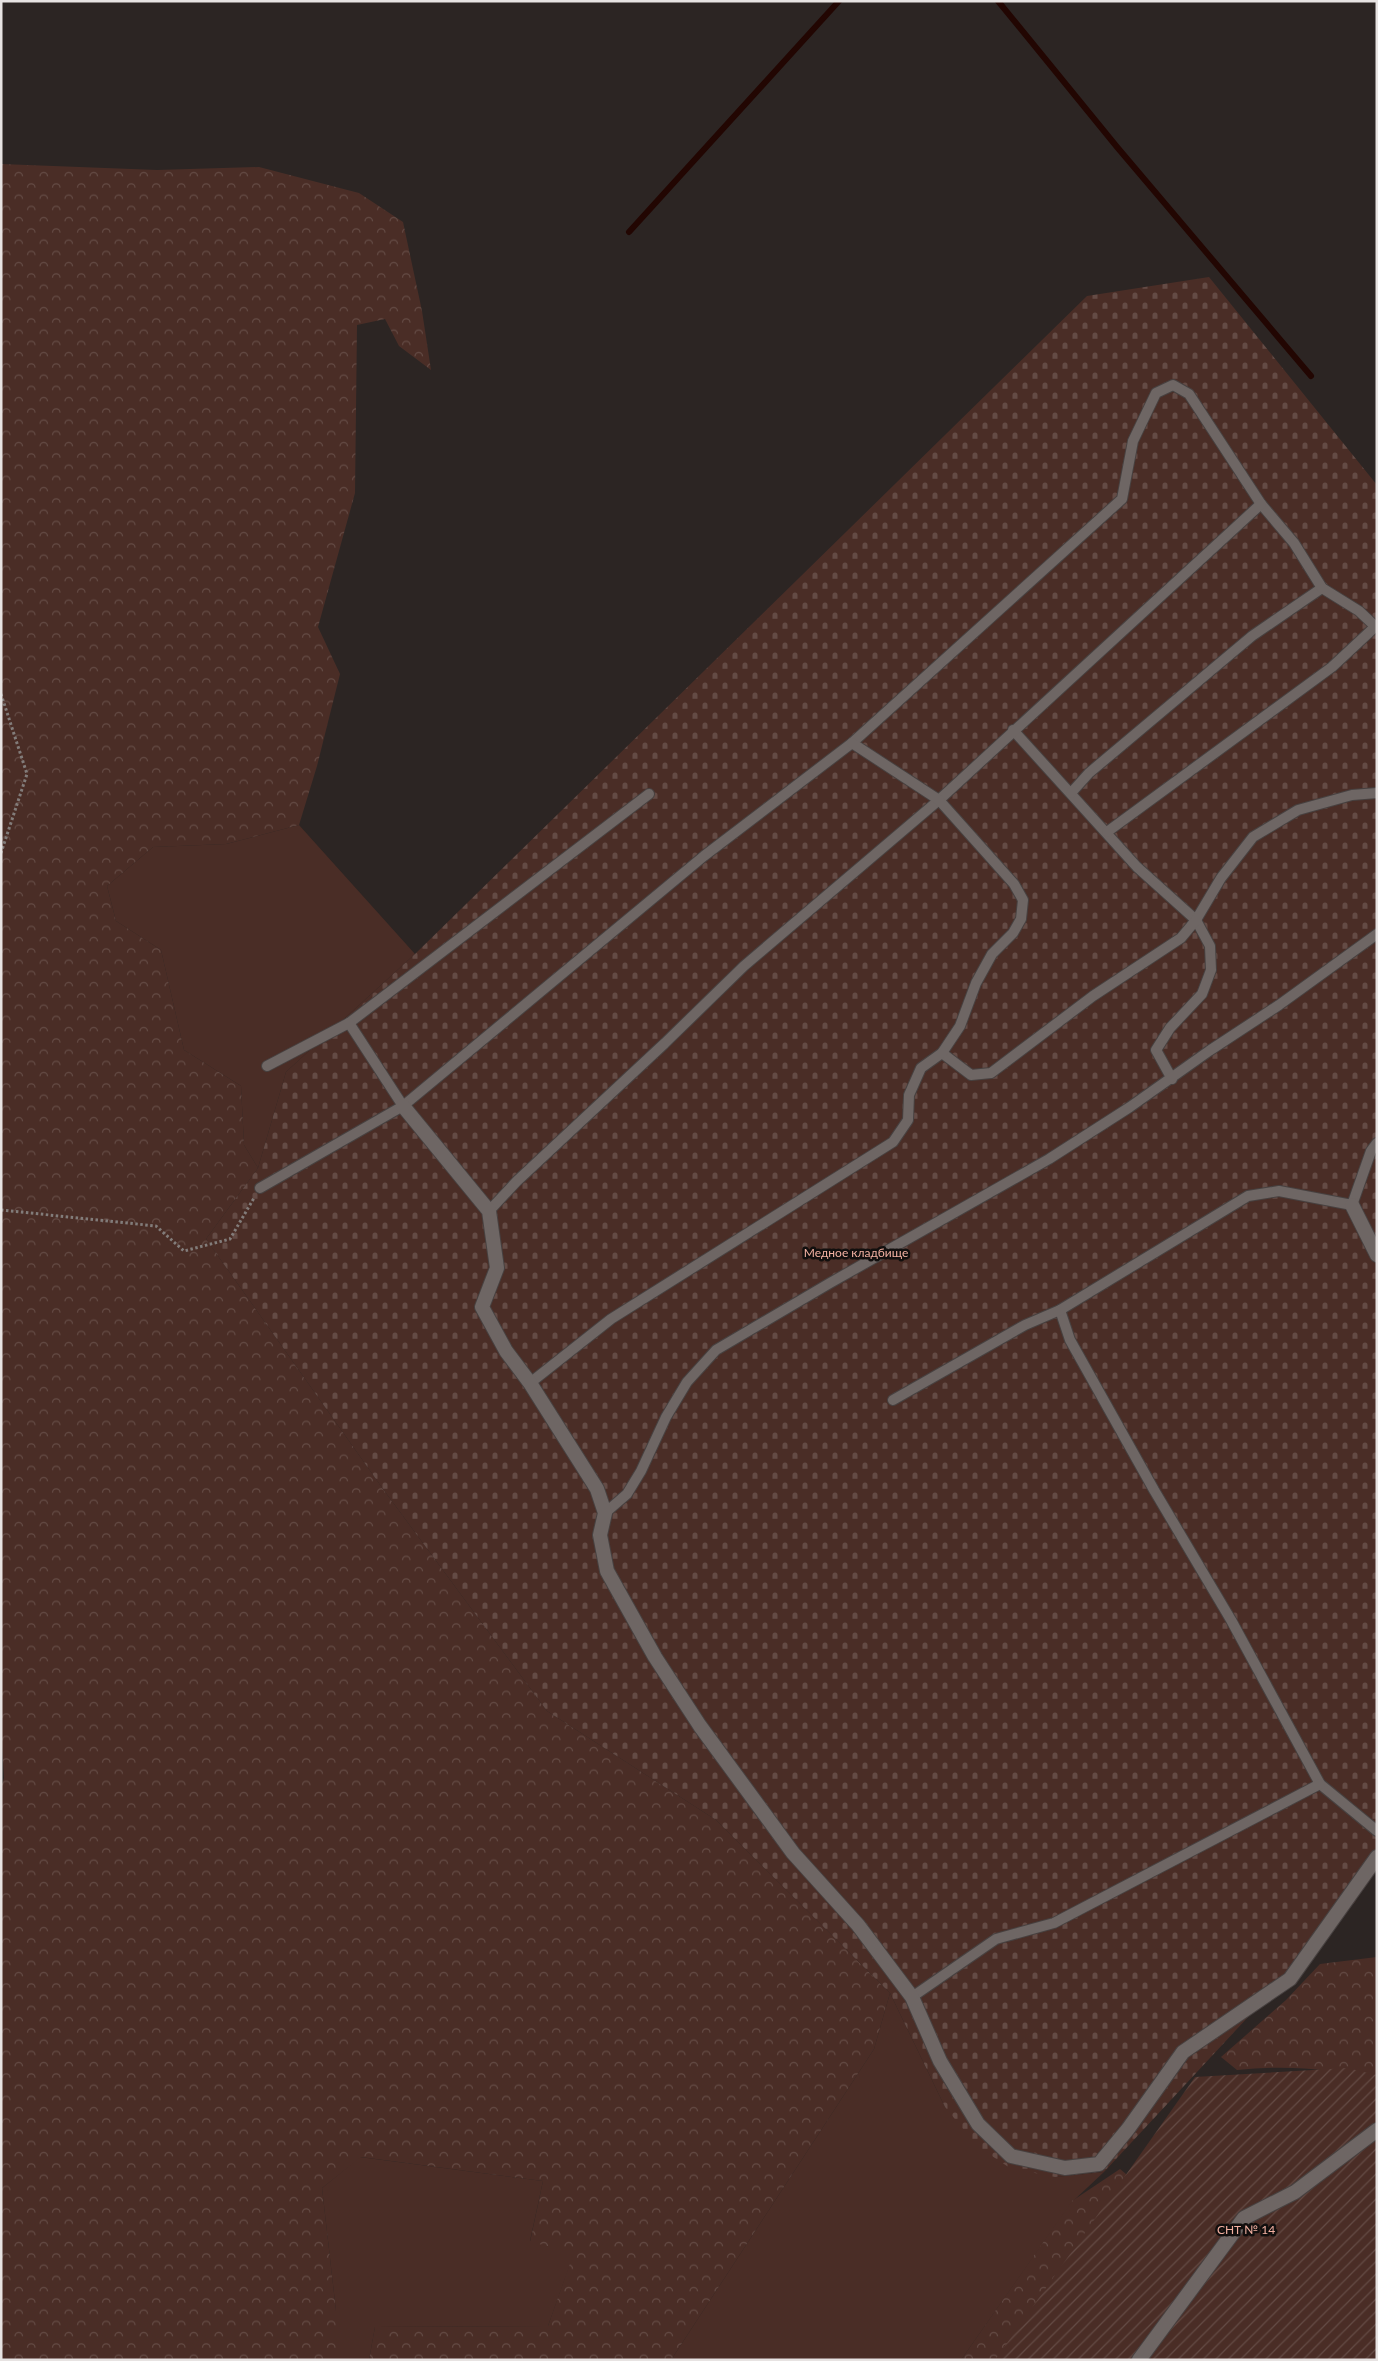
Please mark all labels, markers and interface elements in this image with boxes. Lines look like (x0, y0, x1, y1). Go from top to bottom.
park label: Медное кладбище (804, 1245, 908, 1260)
park label: СНТ № 14 (1217, 2222, 1275, 2237)

